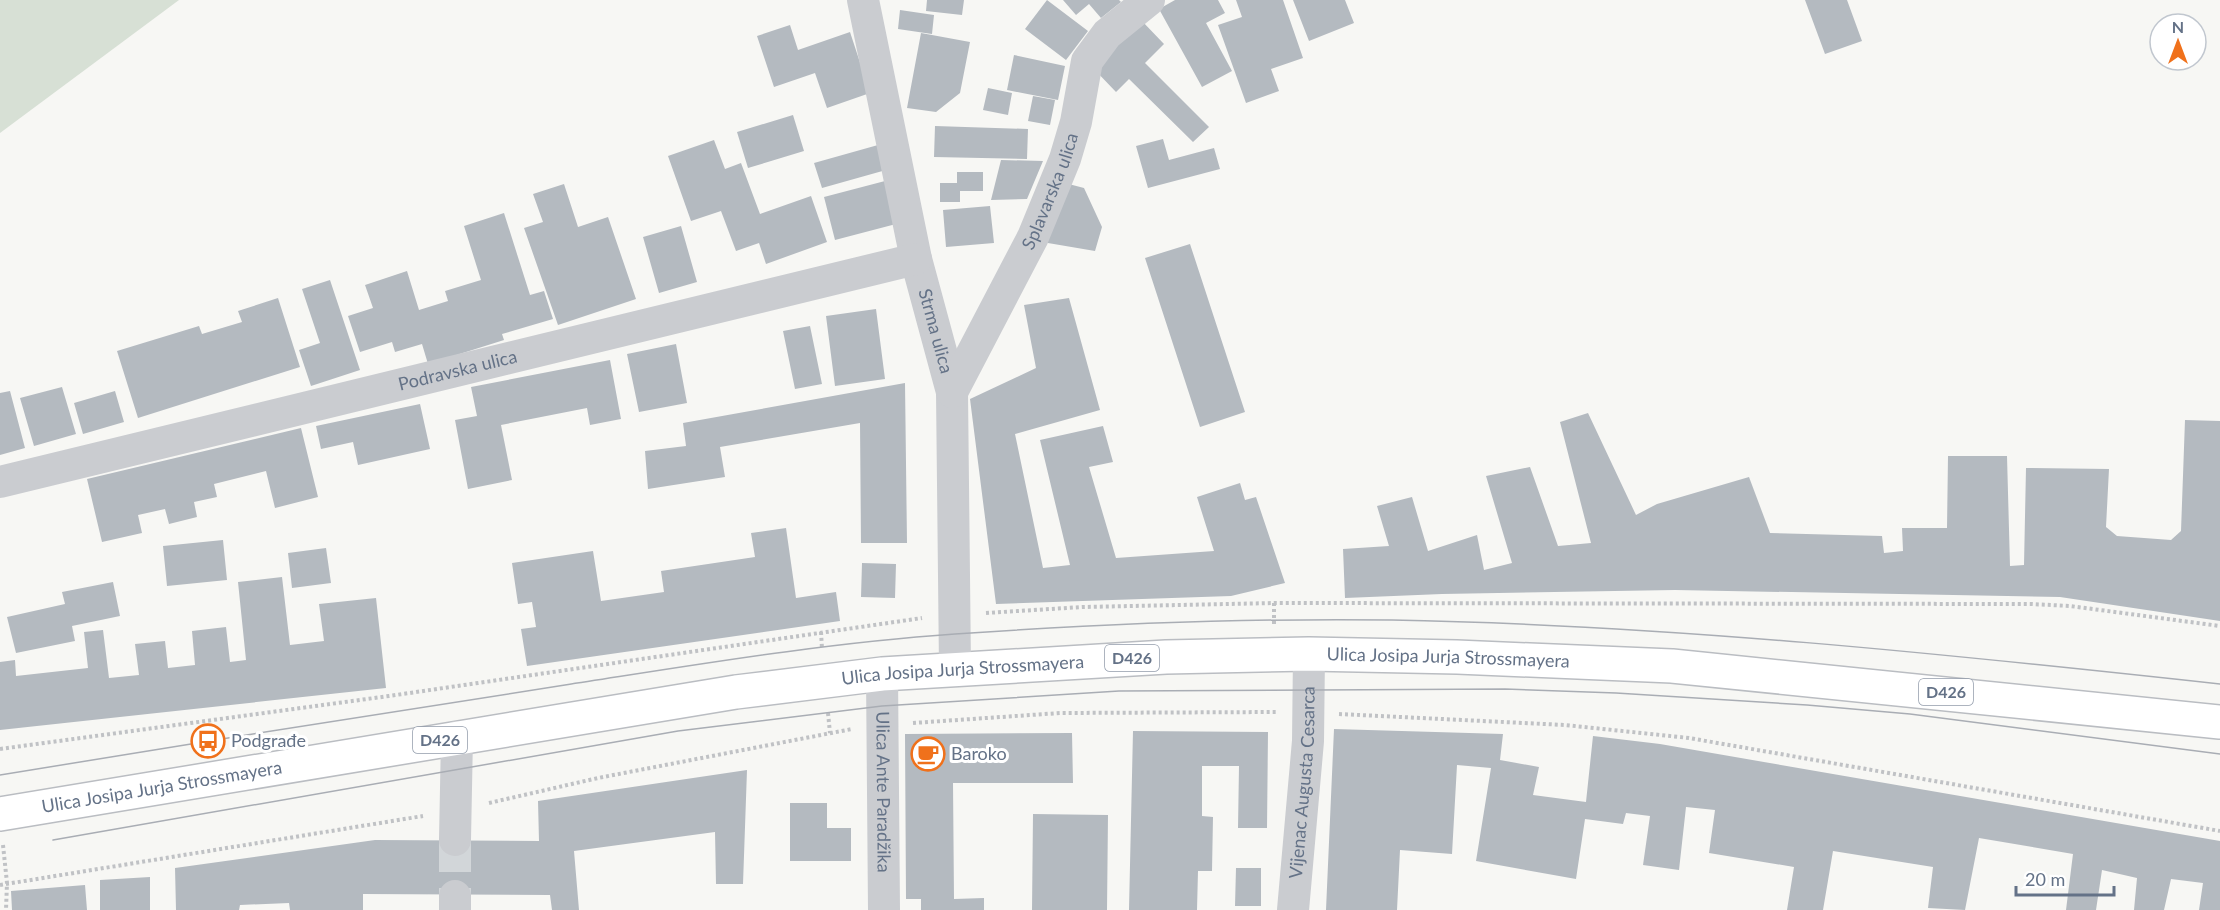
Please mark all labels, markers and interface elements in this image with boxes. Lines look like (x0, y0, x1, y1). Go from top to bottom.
north arrow (2148, 12, 2208, 72)
text: N (2172, 17, 2184, 36)
street label: Splavarska ulica (1016, 130, 1082, 253)
street label: Strma ulica (914, 286, 958, 376)
street label: Podravska ulica (396, 345, 519, 395)
street label: Ulica Josipa Jurja Strossmayera (1326, 642, 1570, 672)
road number: D426 (1105, 645, 1159, 671)
street label: Ulica Josipa Jurja Strossmayera (840, 650, 1085, 689)
road number: D426 (1919, 679, 1973, 705)
street label: Vijenac Augusta Cesarca (1284, 686, 1319, 880)
street label: Ulica Ante Paradžika (872, 711, 896, 873)
bus stop icon: Podgrađe (190, 723, 226, 759)
road number: D426 (413, 727, 467, 753)
place label: Podgrađe (231, 729, 306, 751)
cafe icon: Baroko (910, 736, 946, 772)
place label: Baroko (951, 742, 1007, 764)
street label: Ulica Josipa Jurja Strossmayera (40, 755, 283, 817)
scale bar (2016, 859, 2114, 897)
text: 20 m (2025, 868, 2065, 890)

